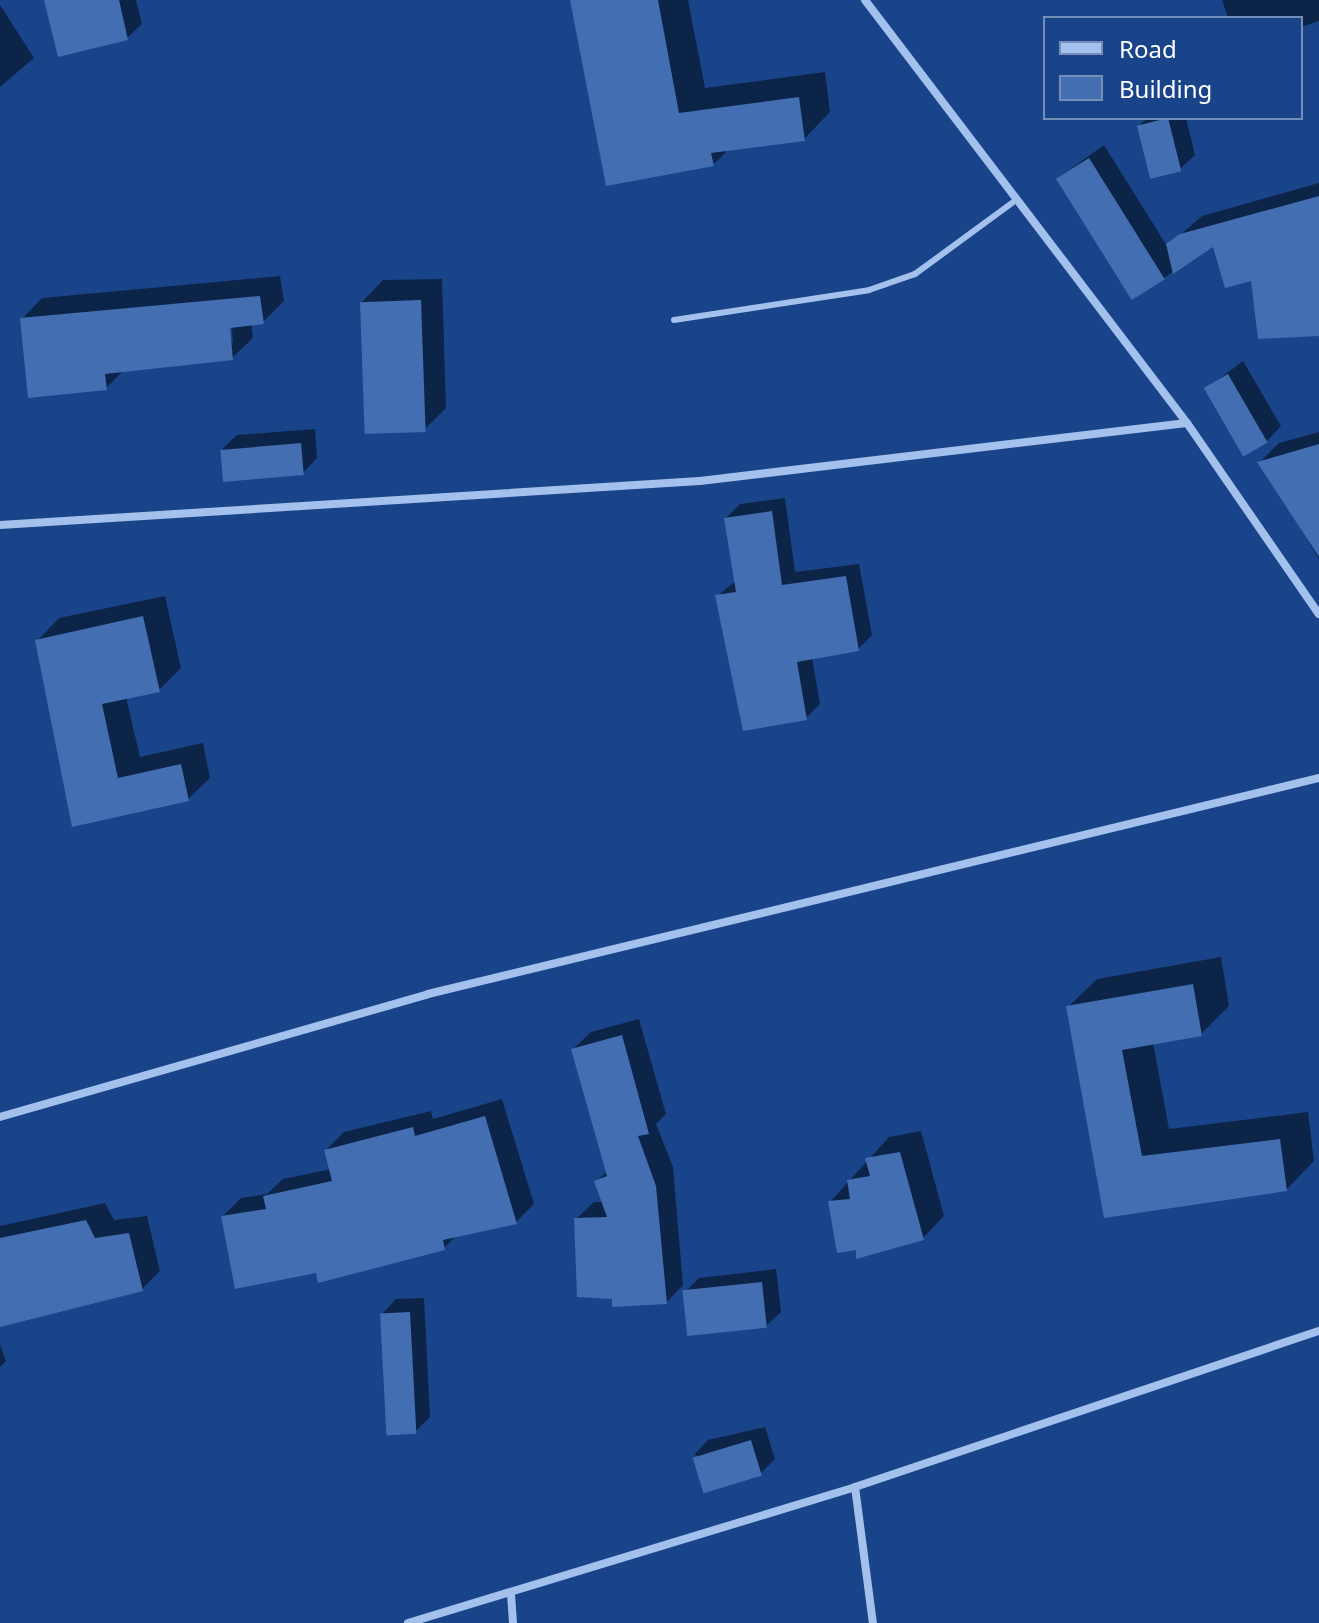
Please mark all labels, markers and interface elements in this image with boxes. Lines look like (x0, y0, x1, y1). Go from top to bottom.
legend (1043, 16, 1303, 120)
text: Road (1119, 32, 1177, 65)
text: Building (1119, 72, 1212, 105)

